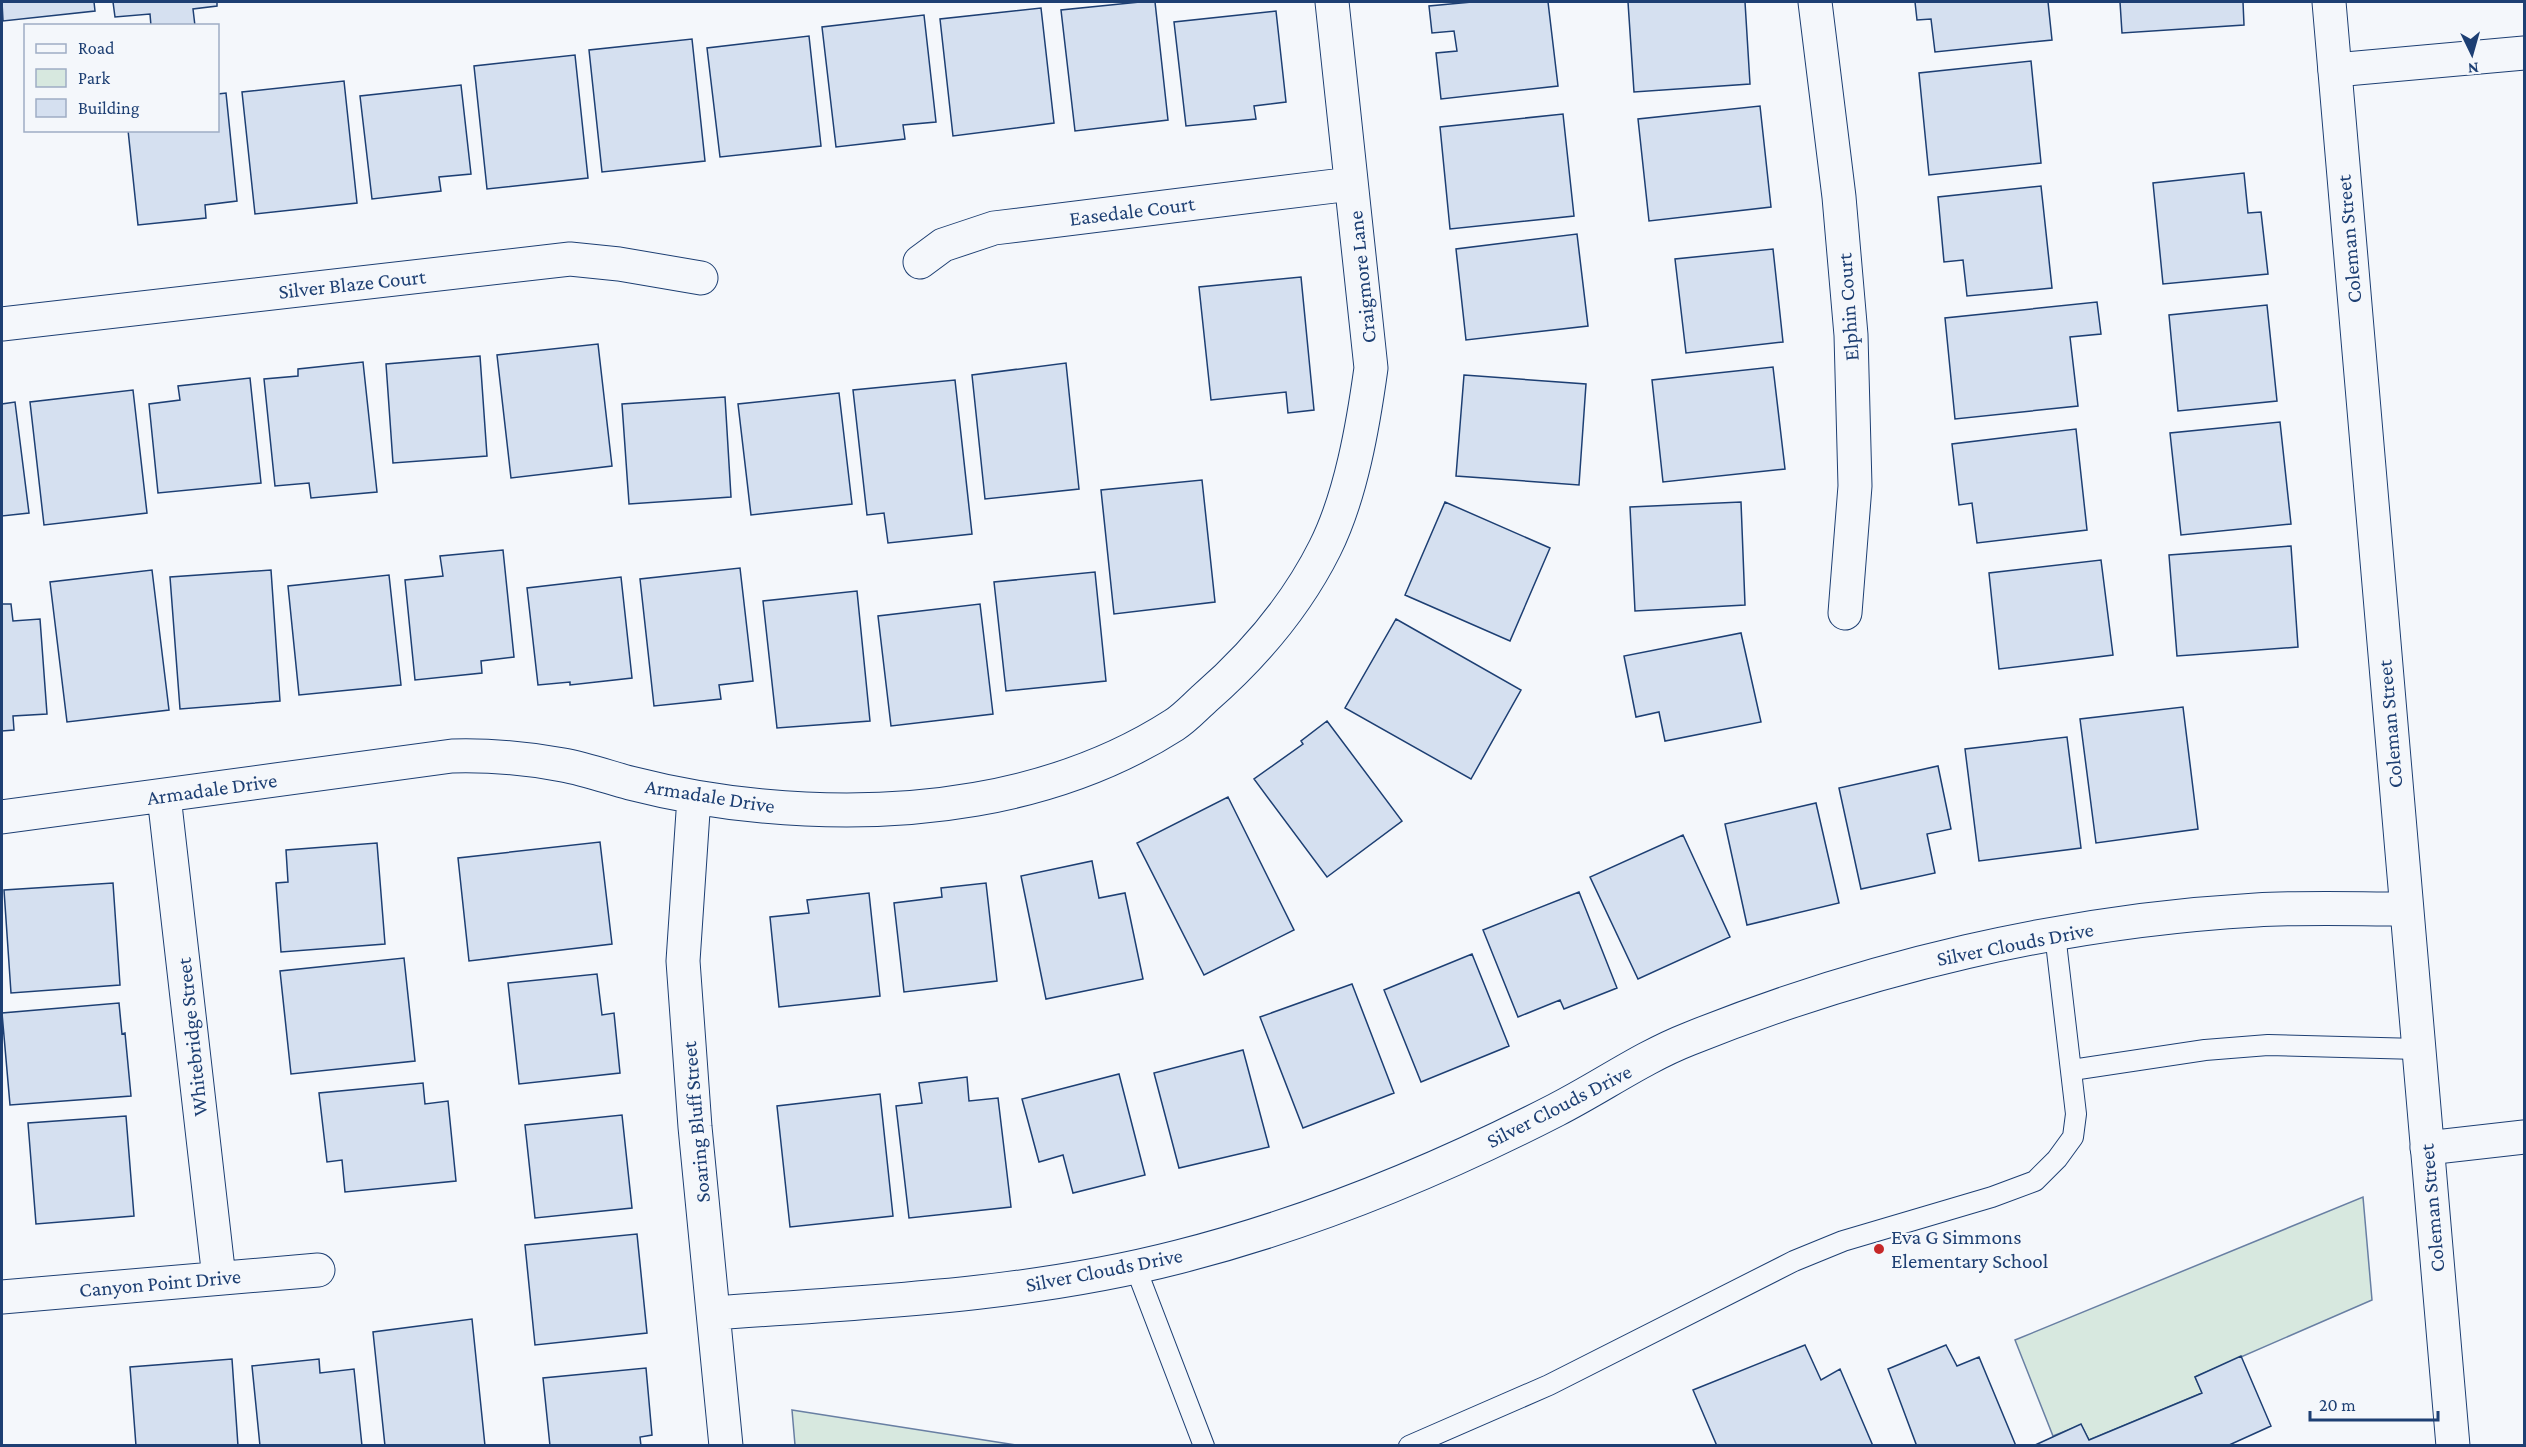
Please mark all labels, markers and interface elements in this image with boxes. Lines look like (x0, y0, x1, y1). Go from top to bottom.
legend (24, 24, 219, 132)
north arrow (2442, 24, 2502, 84)
text: Road (78, 38, 115, 58)
text: N (2467, 60, 2479, 77)
text: Park (78, 68, 110, 88)
text: Building (78, 98, 140, 118)
street label: Coleman Street (2331, 173, 2367, 304)
street label: Easedale Court (1068, 191, 1197, 231)
street label: Craigmore Lane (1343, 210, 1381, 344)
street label: Elphin Court (1832, 251, 1864, 362)
street label: Silver Blaze Court (277, 264, 428, 304)
street label: Coleman Street (2372, 658, 2408, 789)
street label: Armadale Drive (145, 768, 279, 810)
street label: Armadale Drive (643, 774, 777, 818)
street label: Silver Clouds Drive (1935, 917, 2095, 971)
street label: Whitebridge Street (172, 956, 212, 1117)
street label: Soaring Bluff Street (677, 1039, 715, 1204)
street label: Silver Clouds Drive (1483, 1059, 1635, 1153)
street label: Coleman Street (2414, 1142, 2450, 1273)
place label: Eva G Simmons Elementary School (1891, 1225, 2048, 1273)
marker: Eva G Simmons Elementary School (1872, 1242, 1886, 1256)
street label: Silver Clouds Drive (1024, 1243, 1184, 1297)
street label: Canyon Point Drive (78, 1264, 242, 1302)
scale bar (2310, 1384, 2438, 1422)
text: 20 m (2319, 1395, 2356, 1415)

